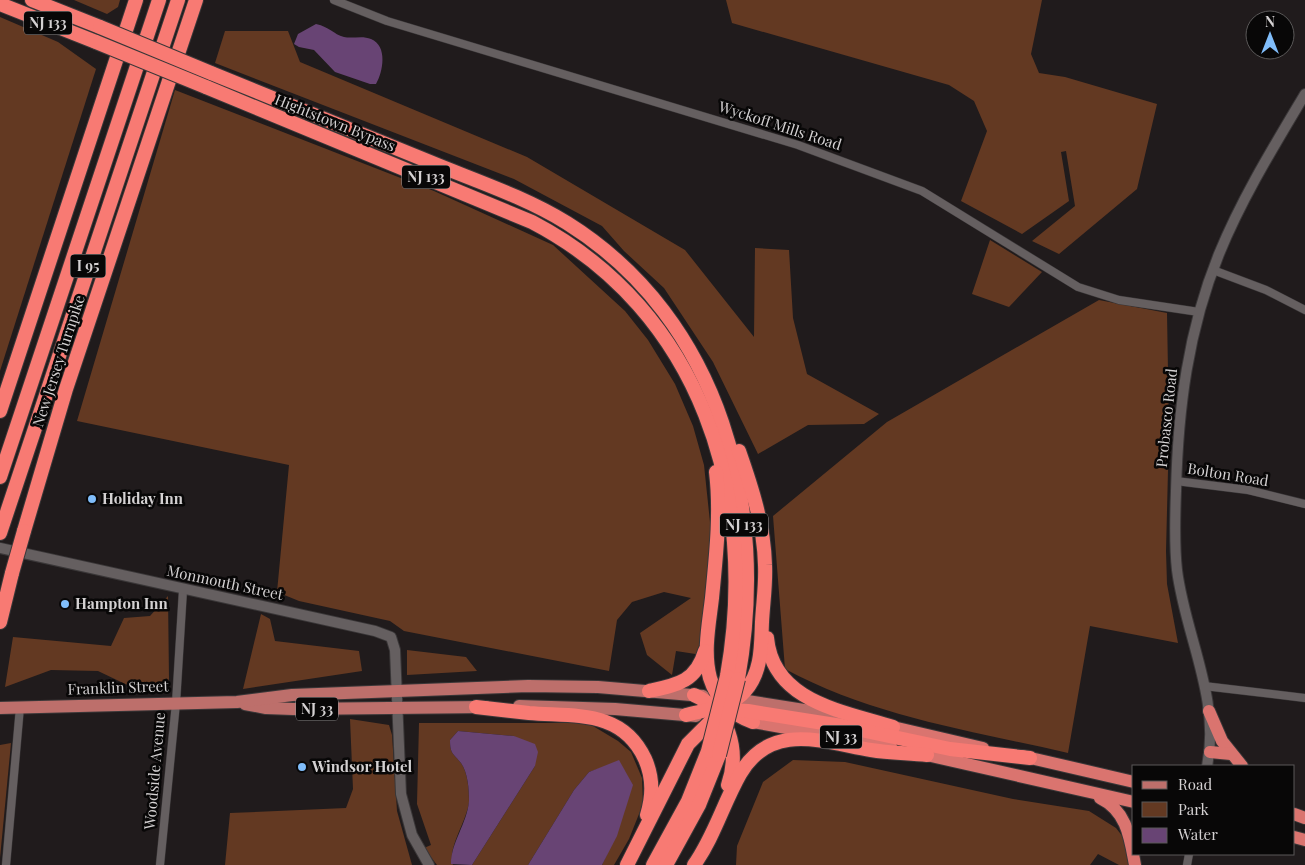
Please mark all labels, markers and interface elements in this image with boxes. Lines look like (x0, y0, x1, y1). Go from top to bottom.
north arrow (1245, 10, 1295, 60)
road number: NJ 133 (24, 12, 72, 34)
text: N (1265, 12, 1275, 31)
street label: Hightstown Bypass (272, 89, 399, 155)
street label: Wyckoff Mills Road (715, 95, 845, 154)
road number: NJ 133 (402, 166, 450, 188)
road number: I 95 (70, 255, 106, 278)
street label: New Jersey Turnpike (27, 292, 89, 429)
street label: Probasco Road (1151, 367, 1181, 468)
street label: Bolton Road (1186, 458, 1271, 490)
place label: Holiday Inn (102, 488, 184, 508)
marker: Holiday Inn (86, 493, 98, 505)
road number: NJ 133 (720, 514, 768, 536)
street label: Monmouth Street (165, 560, 286, 604)
place label: Hampton Inn (75, 593, 169, 613)
marker: Hampton Inn (59, 598, 71, 610)
street label: Franklin Street (67, 675, 170, 699)
road number: NJ 33 (296, 698, 338, 721)
street label: Woodside Avenue (139, 711, 169, 831)
road number: NJ 33 (820, 726, 862, 749)
place label: Windsor Hotel (311, 756, 413, 776)
marker: Windsor Hotel (296, 761, 308, 773)
legend (1132, 765, 1295, 855)
text: Road (1178, 774, 1212, 794)
text: Park (1178, 799, 1210, 819)
text: Water (1177, 824, 1218, 844)

